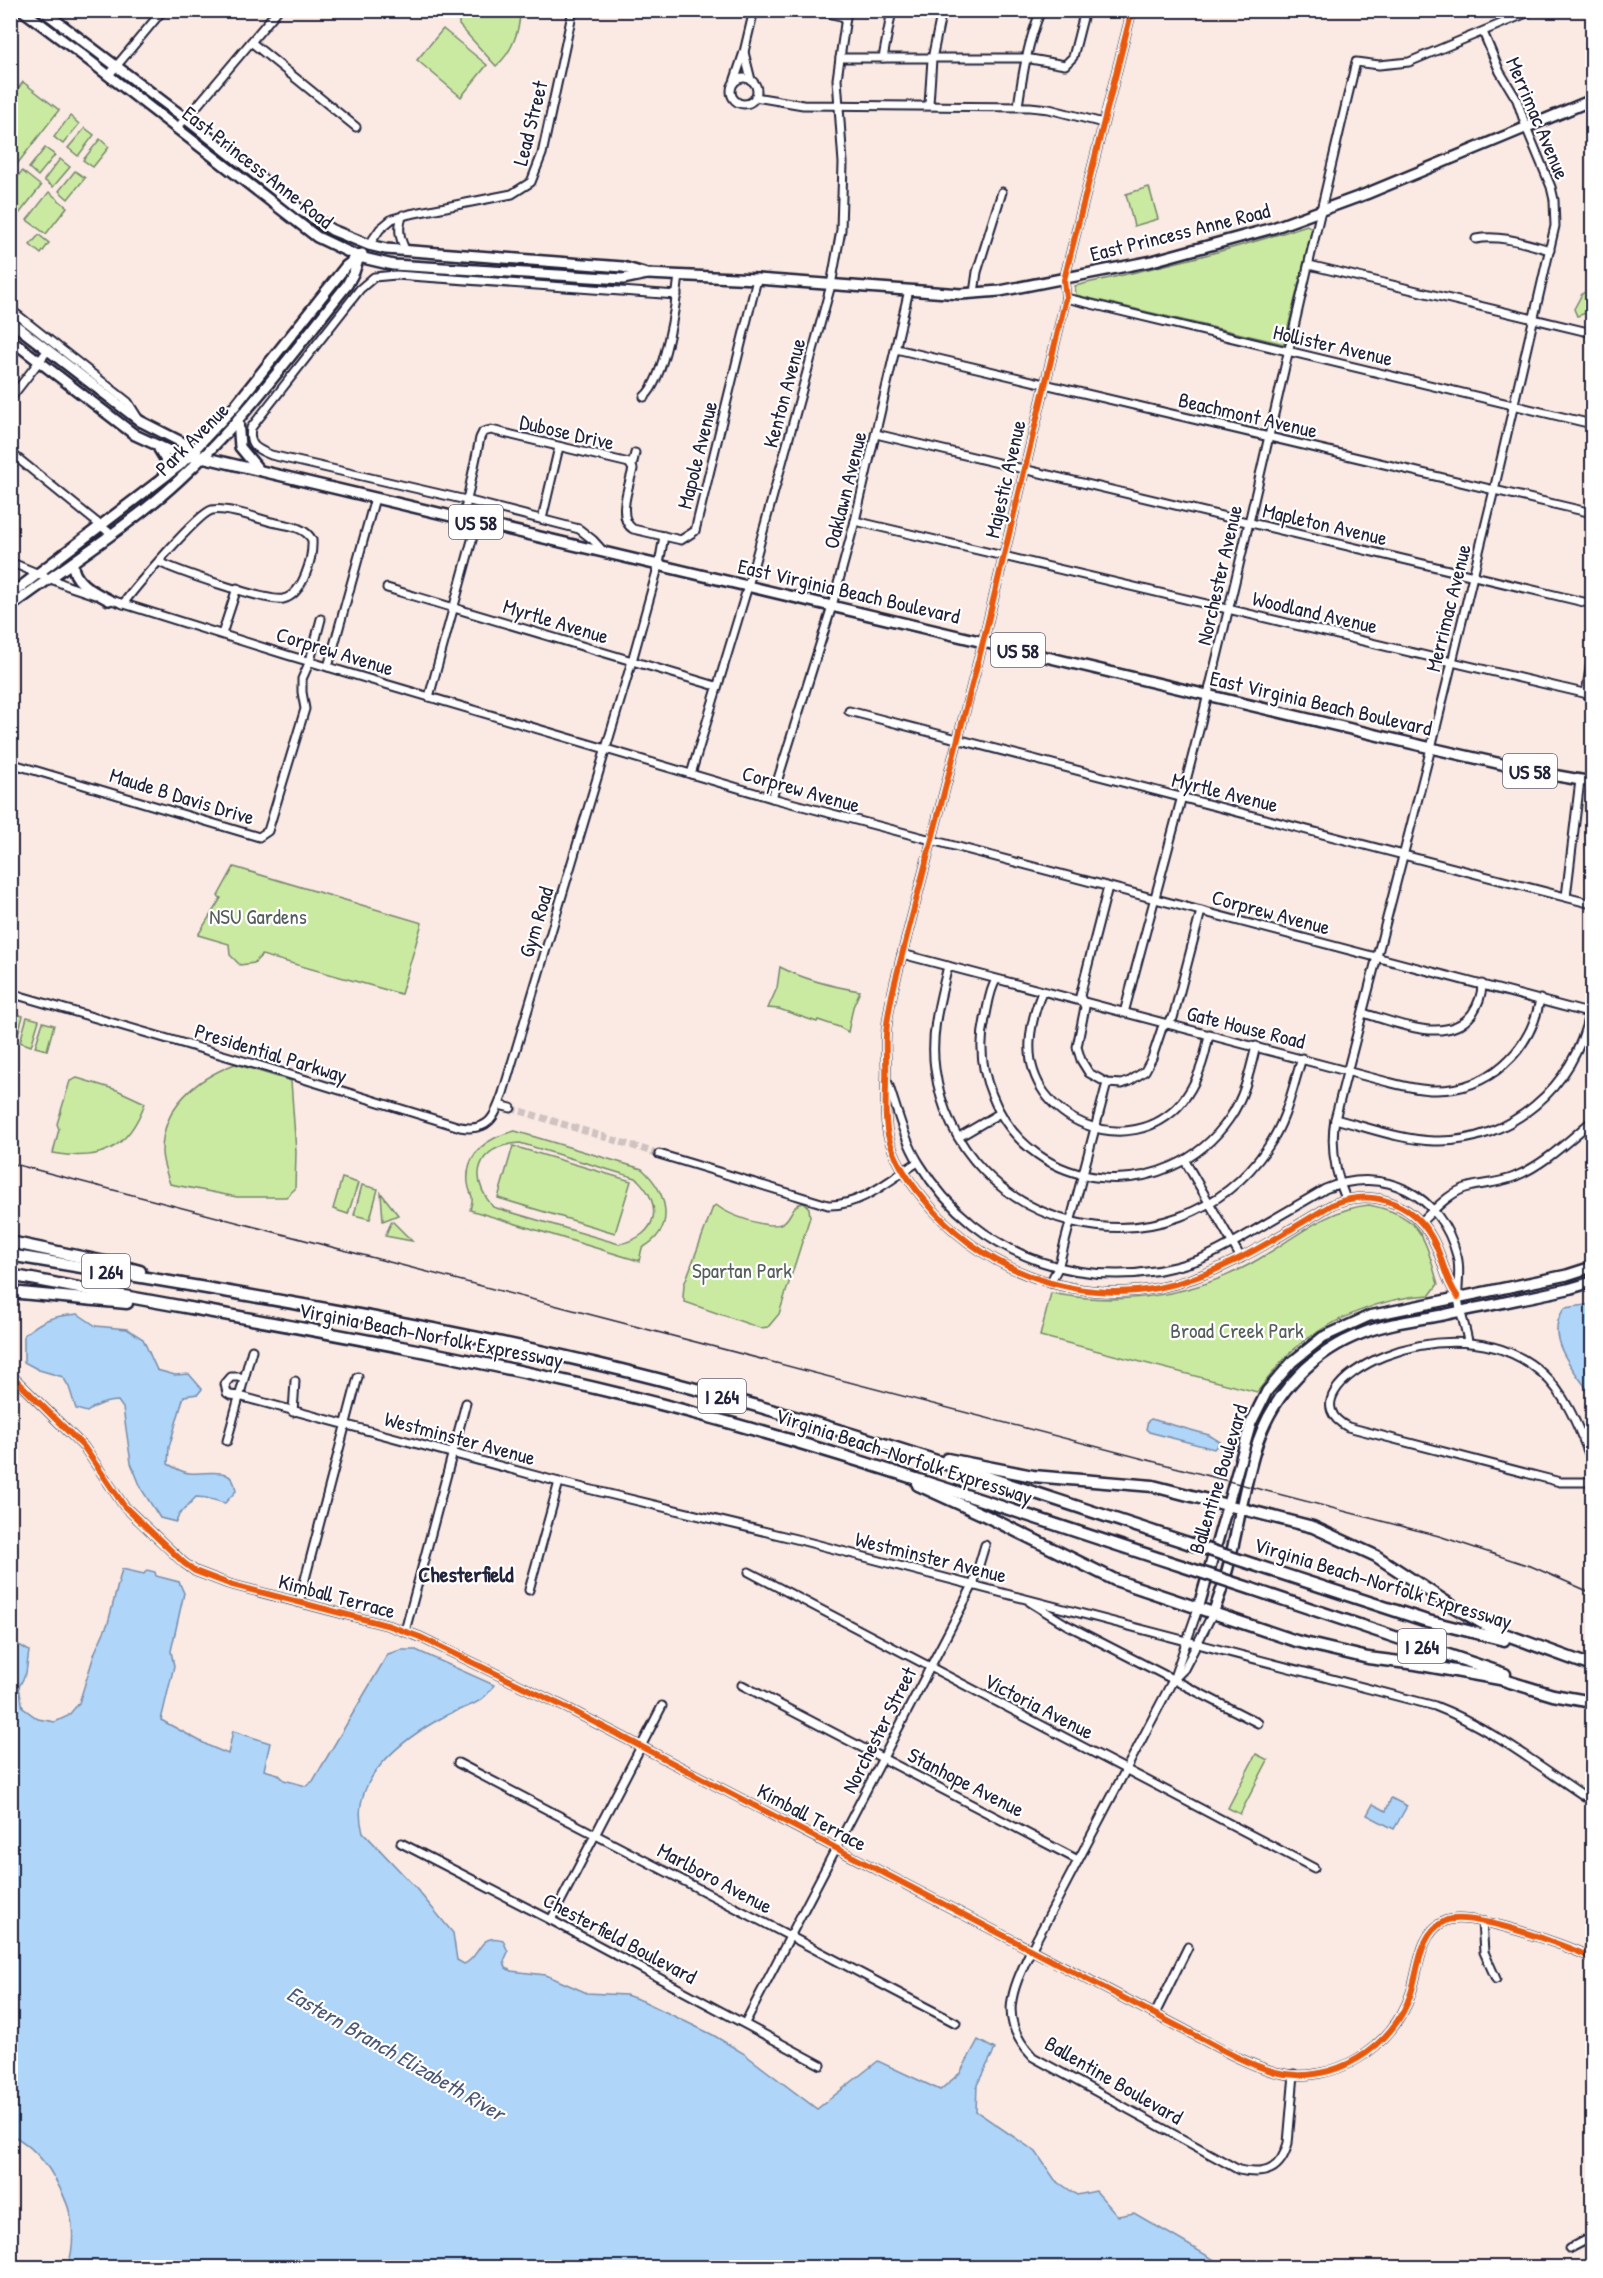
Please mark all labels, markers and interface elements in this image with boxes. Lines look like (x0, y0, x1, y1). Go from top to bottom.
street label: Merrimac Avenue (1499, 52, 1577, 184)
street label: Lead Street (505, 77, 555, 168)
street label: East Princess Anne Road (176, 99, 340, 235)
street label: East Princess Anne Road (1087, 196, 1273, 268)
street label: Hollister Avenue (1270, 317, 1396, 373)
street label: Kenton Avenue (755, 335, 813, 451)
street label: Beachmont Avenue (1176, 385, 1320, 445)
street label: Park Avenue (149, 396, 235, 482)
street label: Mapole Avenue (670, 398, 724, 512)
street label: Dubose Drive (517, 407, 617, 457)
street label: Majestic Avenue (977, 417, 1033, 541)
street label: Oaklawn Avenue (816, 428, 874, 552)
street label: Mapleton Avenue (1260, 496, 1390, 552)
street label: Norchester Avenue (1189, 502, 1249, 648)
road number: US 58 (449, 505, 503, 539)
street label: Merrimac Avenue (1418, 541, 1478, 675)
street label: East Virginia Beach Boulevard (735, 551, 963, 631)
street label: Woodland Avenue (1250, 584, 1380, 640)
street label: Myrtle Avenue (500, 591, 612, 651)
street label: Corprew Avenue (273, 619, 397, 683)
road number: US 58 (991, 633, 1045, 667)
street label: East Virginia Beach Boulevard (1207, 663, 1435, 743)
road number: US 58 (1503, 754, 1557, 788)
street label: Corprew Avenue (739, 758, 863, 820)
street label: Maude B Davis Drive (106, 760, 258, 832)
street label: Myrtle Avenue (1169, 765, 1281, 819)
street label: Corprew Avenue (1209, 882, 1333, 942)
street label: Gym Road (512, 883, 560, 961)
park label: NSU Gardens (209, 902, 307, 931)
street label: Gate House Road (1184, 998, 1308, 1056)
street label: Presidential Parkway (191, 1016, 351, 1090)
road number: I 264 (82, 1254, 130, 1288)
park label: Spartan Park (692, 1256, 792, 1285)
street label: Virginia Beach-Norfolk Expressway (296, 1295, 566, 1375)
park label: Broad Creek Park (1170, 1316, 1304, 1345)
road number: I 264 (698, 1379, 746, 1413)
street label: Virginia Beach-Norfolk Expressway (772, 1401, 1036, 1511)
street label: Ballentine Boulevard (1182, 1401, 1254, 1557)
street label: Westminster Avenue (381, 1404, 539, 1472)
street label: Westminster Avenue (852, 1524, 1010, 1590)
street label: Virginia Beach-Norfolk Expressway (1250, 1530, 1516, 1636)
district label: Chesterfield (418, 1559, 514, 1589)
street label: Kimball Terrace (275, 1566, 399, 1626)
road number: I 264 (1398, 1629, 1446, 1663)
street label: Norchester Street (835, 1661, 924, 1798)
street label: Victoria Avenue (979, 1666, 1099, 1746)
street label: Stanhope Avenue (903, 1740, 1029, 1824)
street label: Kimball Terrace (752, 1776, 872, 1858)
street label: Marlboro Avenue (652, 1836, 778, 1920)
street label: Chesterfield Boulevard (538, 1885, 702, 1991)
water label: Eastern Branch Elizabeth River (282, 1978, 513, 2129)
street label: Ballentine Boulevard (1040, 2029, 1188, 2131)

